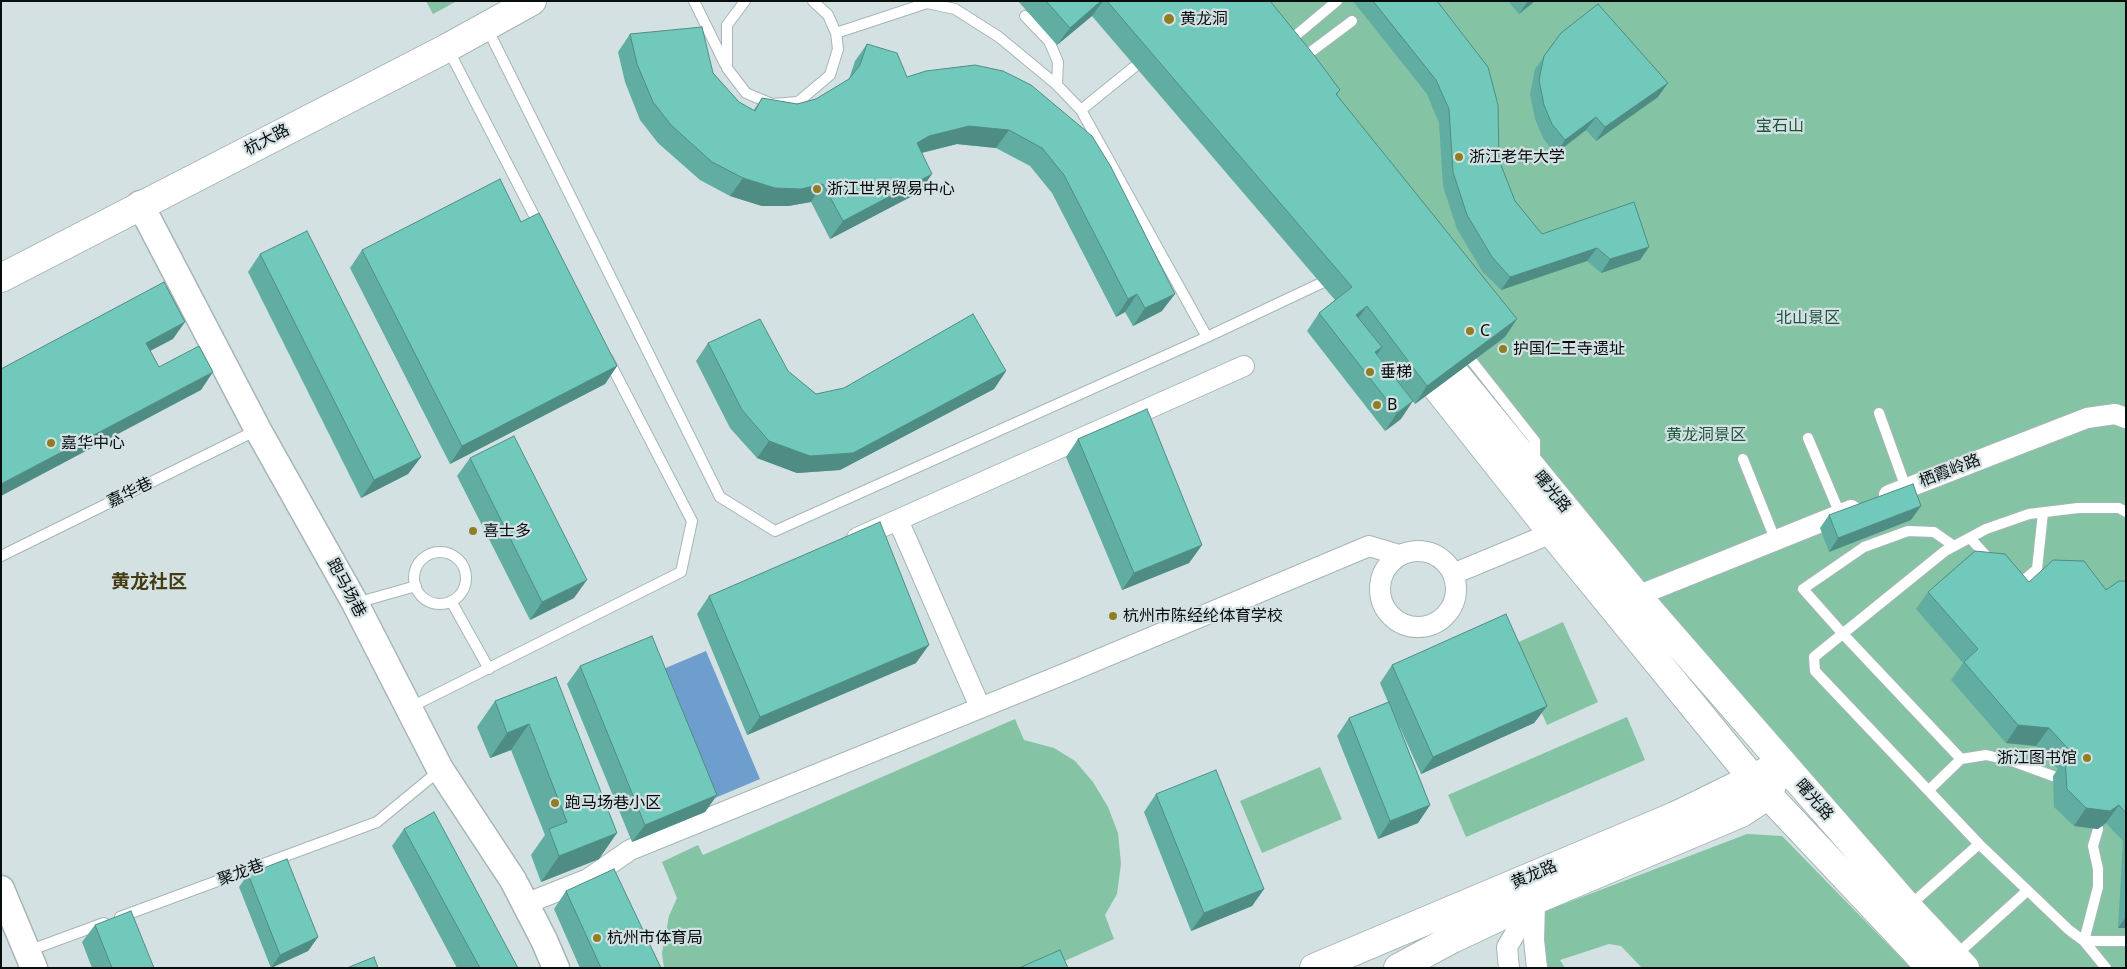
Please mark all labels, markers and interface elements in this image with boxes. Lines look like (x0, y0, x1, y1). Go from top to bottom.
place label: 黄龙洞 (1180, 9, 1228, 29)
marker: 黄龙洞 (1162, 12, 1176, 26)
park label: 宝石山 (1756, 116, 1804, 136)
street label: 杭大路 (241, 121, 293, 159)
place label: 浙江老年大学 (1469, 147, 1565, 167)
marker: 浙江老年大学 (1453, 151, 1465, 163)
place label: 浙江世界贸易中心 (827, 179, 955, 199)
marker: 浙江世界贸易中心 (811, 183, 823, 195)
park label: 北山景区 (1776, 308, 1840, 328)
place label: C (1480, 321, 1490, 341)
marker: C (1464, 325, 1476, 337)
place label: 护国仁王寺遗址 (1513, 339, 1625, 359)
marker: 护国仁王寺遗址 (1497, 343, 1509, 355)
place label: 垂梯 (1380, 362, 1412, 382)
marker: 垂梯 (1364, 366, 1376, 378)
place label: B (1387, 395, 1397, 415)
marker: B (1371, 399, 1383, 411)
park label: 黄龙洞景区 (1666, 425, 1746, 445)
place label: 嘉华中心 (61, 433, 125, 453)
marker: 嘉华中心 (45, 437, 57, 449)
street label: 栖霞岭路 (1917, 451, 1983, 491)
street label: 曙光路 (1529, 467, 1575, 517)
street label: 嘉华巷 (104, 474, 156, 512)
place label: 喜士多 (483, 521, 531, 541)
marker: 喜士多 (467, 525, 479, 537)
street label: 跑马场巷 (323, 555, 369, 621)
district label: 黄龙社区 (111, 572, 187, 594)
place label: 杭州市陈经纶体育学校 (1123, 606, 1283, 626)
marker: 杭州市陈经纶体育学校 (1107, 610, 1119, 622)
place label: 浙江图书馆 (1997, 748, 2077, 768)
marker: 浙江图书馆 (2081, 752, 2093, 764)
street label: 曙光路 (1791, 776, 1837, 824)
place label: 跑马场巷小区 (565, 793, 661, 813)
marker: 跑马场巷小区 (549, 797, 561, 809)
street label: 聚龙巷 (215, 856, 267, 890)
street label: 黄龙路 (1508, 857, 1560, 893)
place label: 杭州市体育局 (607, 928, 703, 948)
marker: 杭州市体育局 (591, 932, 603, 944)

